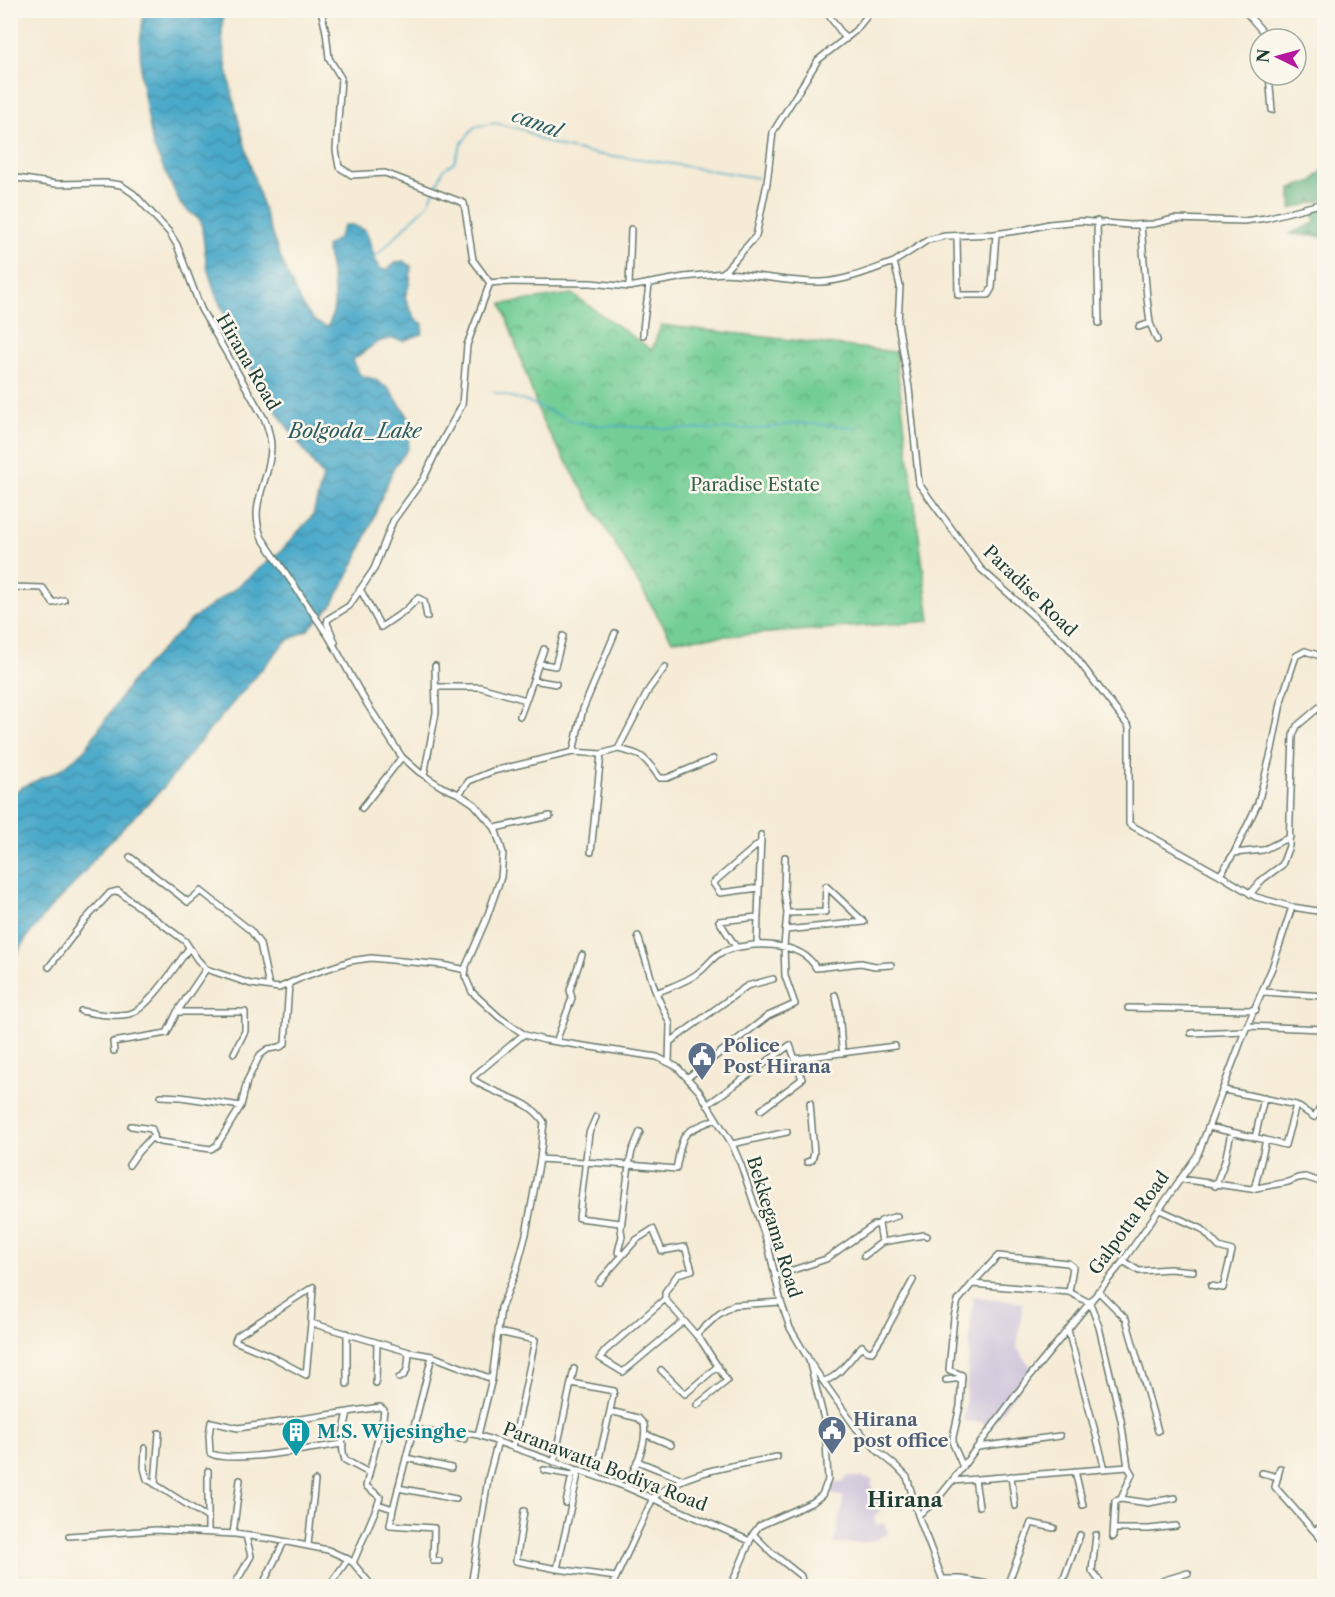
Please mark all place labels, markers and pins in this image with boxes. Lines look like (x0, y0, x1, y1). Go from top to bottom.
place label: Police Post Hirana (723, 1035, 832, 1078)
public building icon: Police Post Hirana (686, 1040, 718, 1082)
place label: Hirana post office (853, 1409, 949, 1452)
public building icon: Hirana post office (816, 1414, 848, 1456)
building icon: M.S. Wijesinghe (280, 1416, 312, 1458)
place label: M.S. Wijesinghe (317, 1421, 467, 1443)

